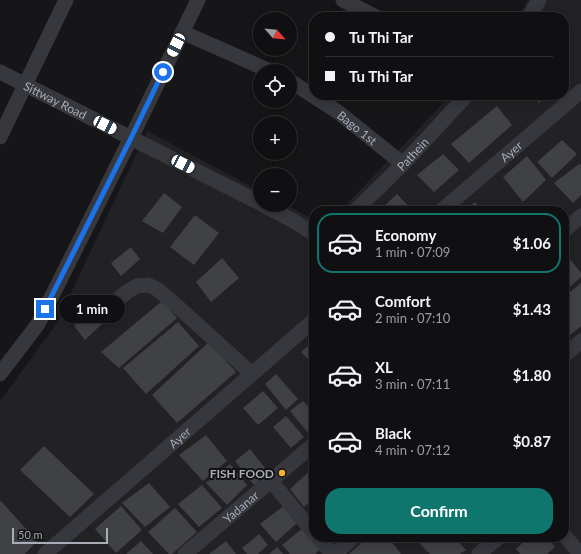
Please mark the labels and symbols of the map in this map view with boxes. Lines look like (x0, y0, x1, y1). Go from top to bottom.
north arrow (253, 12, 297, 56)
car (165, 32, 187, 58)
route start (154, 63, 172, 81)
street label: Sittway Road (21, 78, 89, 122)
street label: Bago 1st (335, 107, 381, 148)
car (92, 114, 118, 136)
street label: Pathein (393, 134, 431, 174)
street label: Ayer (497, 137, 525, 165)
car (170, 153, 196, 175)
callout: 1 min (59, 295, 125, 323)
route end (36, 300, 54, 318)
street label: Ayer (165, 423, 194, 451)
place label: FISH FOOD (210, 466, 274, 481)
marker: FISH FOOD (277, 468, 287, 478)
street label: Yadanar (220, 487, 262, 526)
scale bar (12, 526, 108, 545)

